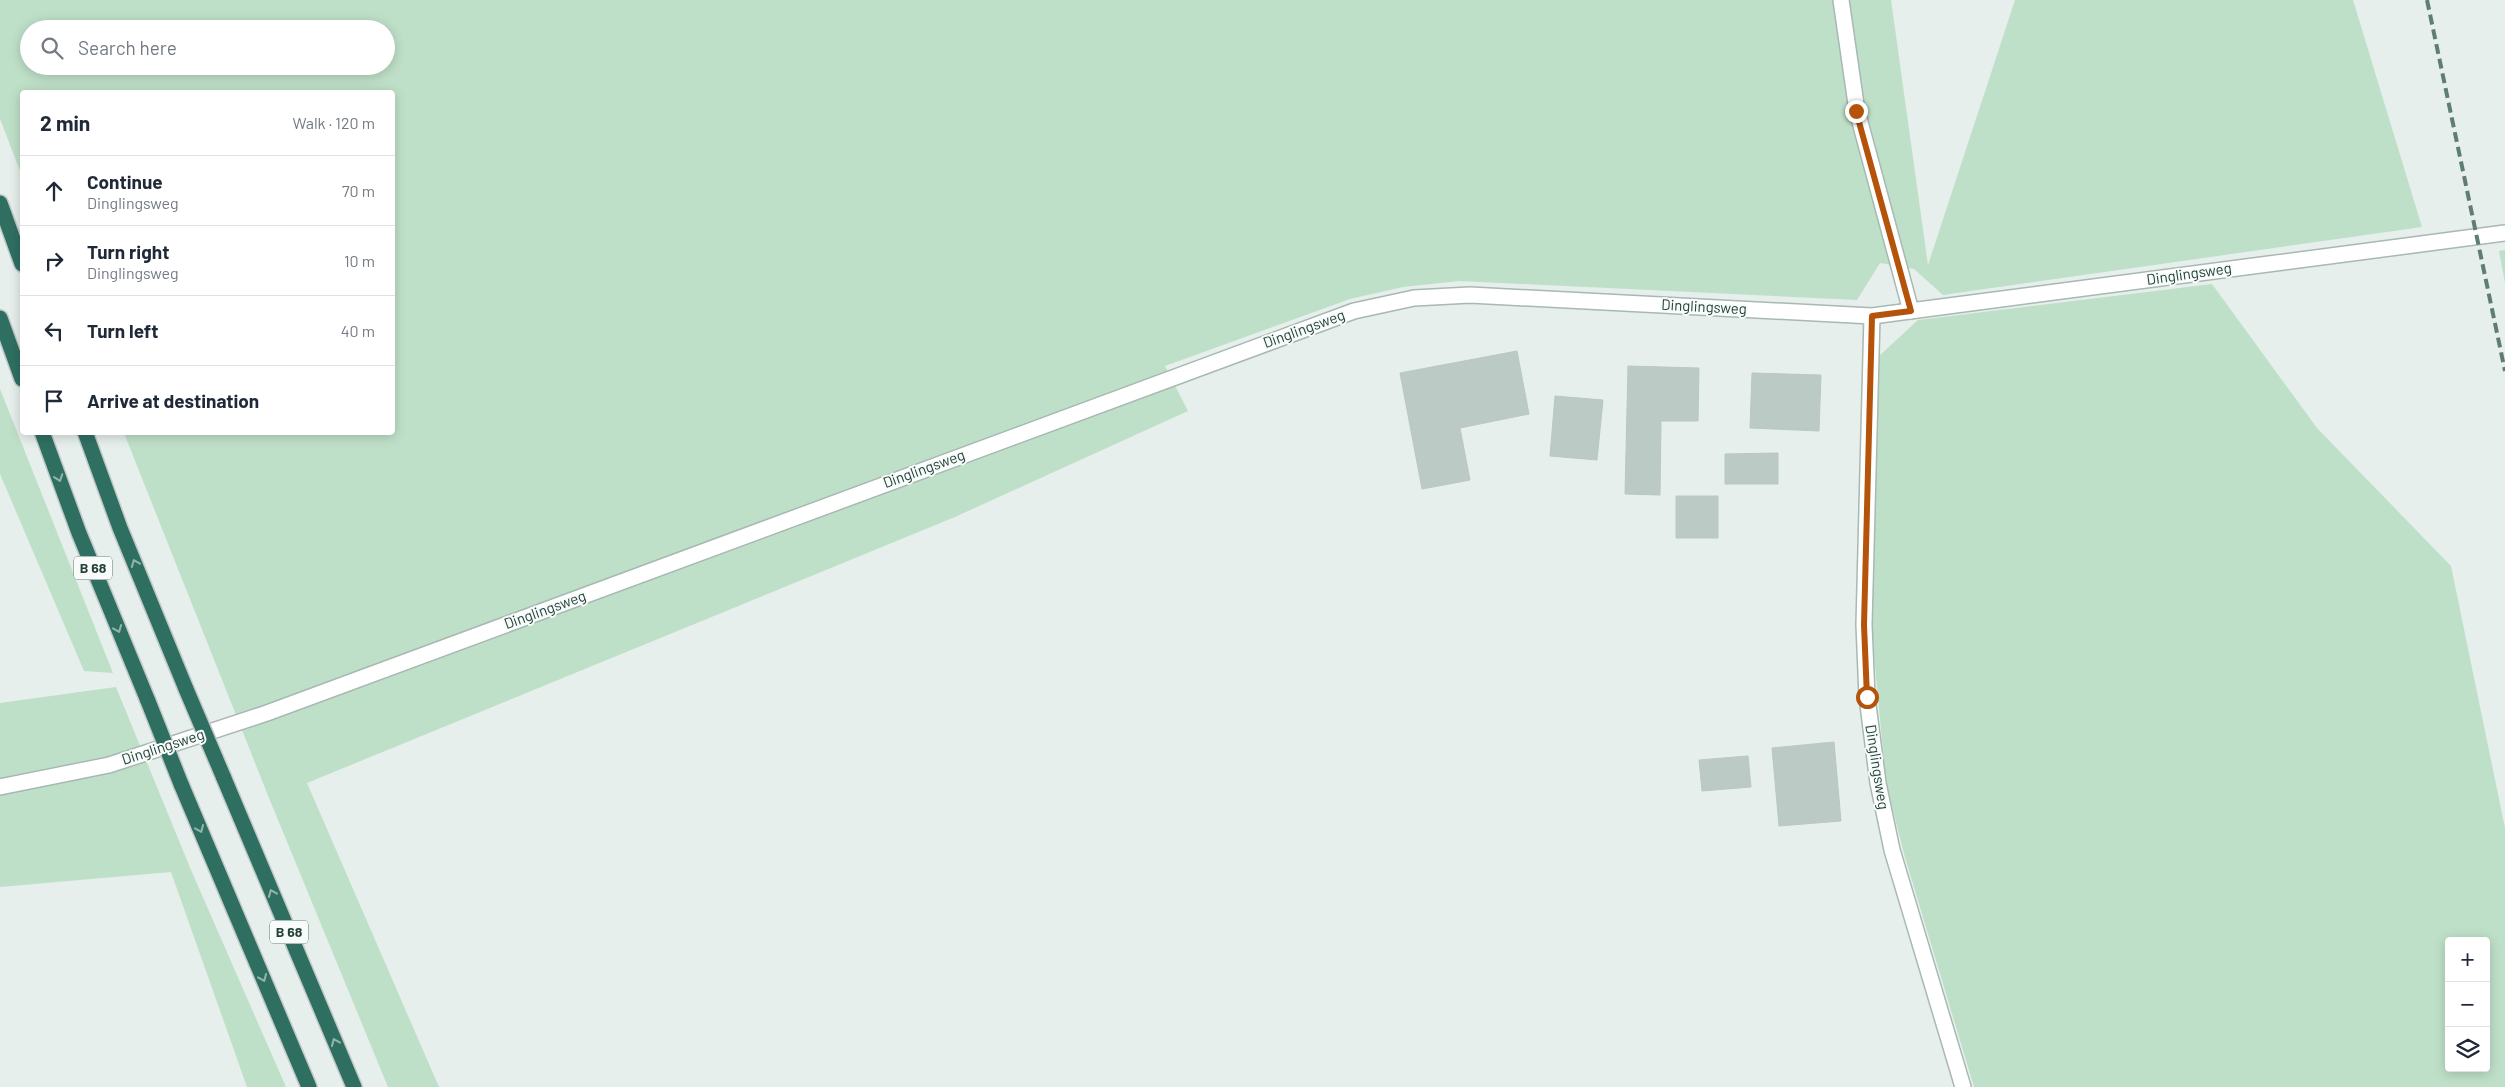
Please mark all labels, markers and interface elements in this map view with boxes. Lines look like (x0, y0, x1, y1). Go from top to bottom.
search box (20, 20, 395, 75)
icon: search (38, 34, 66, 62)
text: Search here (78, 36, 177, 59)
route end (1845, 100, 1868, 123)
text: 2 min (40, 110, 90, 135)
text: Walk · 120 m (292, 113, 375, 132)
text: Continue (87, 170, 163, 193)
icon: ahead (40, 177, 68, 205)
text: 70 m (342, 181, 375, 200)
text: Dinglingsweg (87, 193, 179, 212)
text: Turn right (87, 240, 169, 263)
icon: right (40, 247, 68, 275)
text: 10 m (344, 251, 375, 270)
street label: Dinglingsweg (2145, 258, 2233, 288)
text: Dinglingsweg (87, 263, 179, 282)
street label: Dinglingsweg (1661, 295, 1747, 317)
street label: Dinglingsweg (1260, 305, 1347, 351)
icon: left (40, 317, 68, 345)
text: Turn left (87, 319, 158, 342)
text: 40 m (341, 321, 375, 340)
icon: arrive (40, 387, 68, 415)
text: Arrive at destination (87, 389, 259, 412)
street label: Dinglingsweg (880, 445, 967, 491)
one-way arrow (53, 473, 63, 482)
road number: B 68 (74, 556, 112, 580)
one-way arrow (130, 559, 141, 568)
street label: Dinglingsweg (501, 586, 588, 632)
one-way arrow (113, 625, 123, 633)
route start (1856, 686, 1879, 709)
street label: Dinglingsweg (1862, 723, 1894, 811)
street label: Dinglingsweg (119, 724, 206, 768)
one-way arrow (194, 824, 204, 833)
one-way arrow (268, 889, 278, 897)
road number: B 68 (270, 920, 308, 944)
map controls (2445, 937, 2490, 1072)
button: + (2445, 937, 2490, 982)
one-way arrow (258, 974, 268, 982)
button: − (2445, 982, 2490, 1027)
button: layers (2445, 1027, 2490, 1072)
one-way arrow (331, 1038, 342, 1047)

